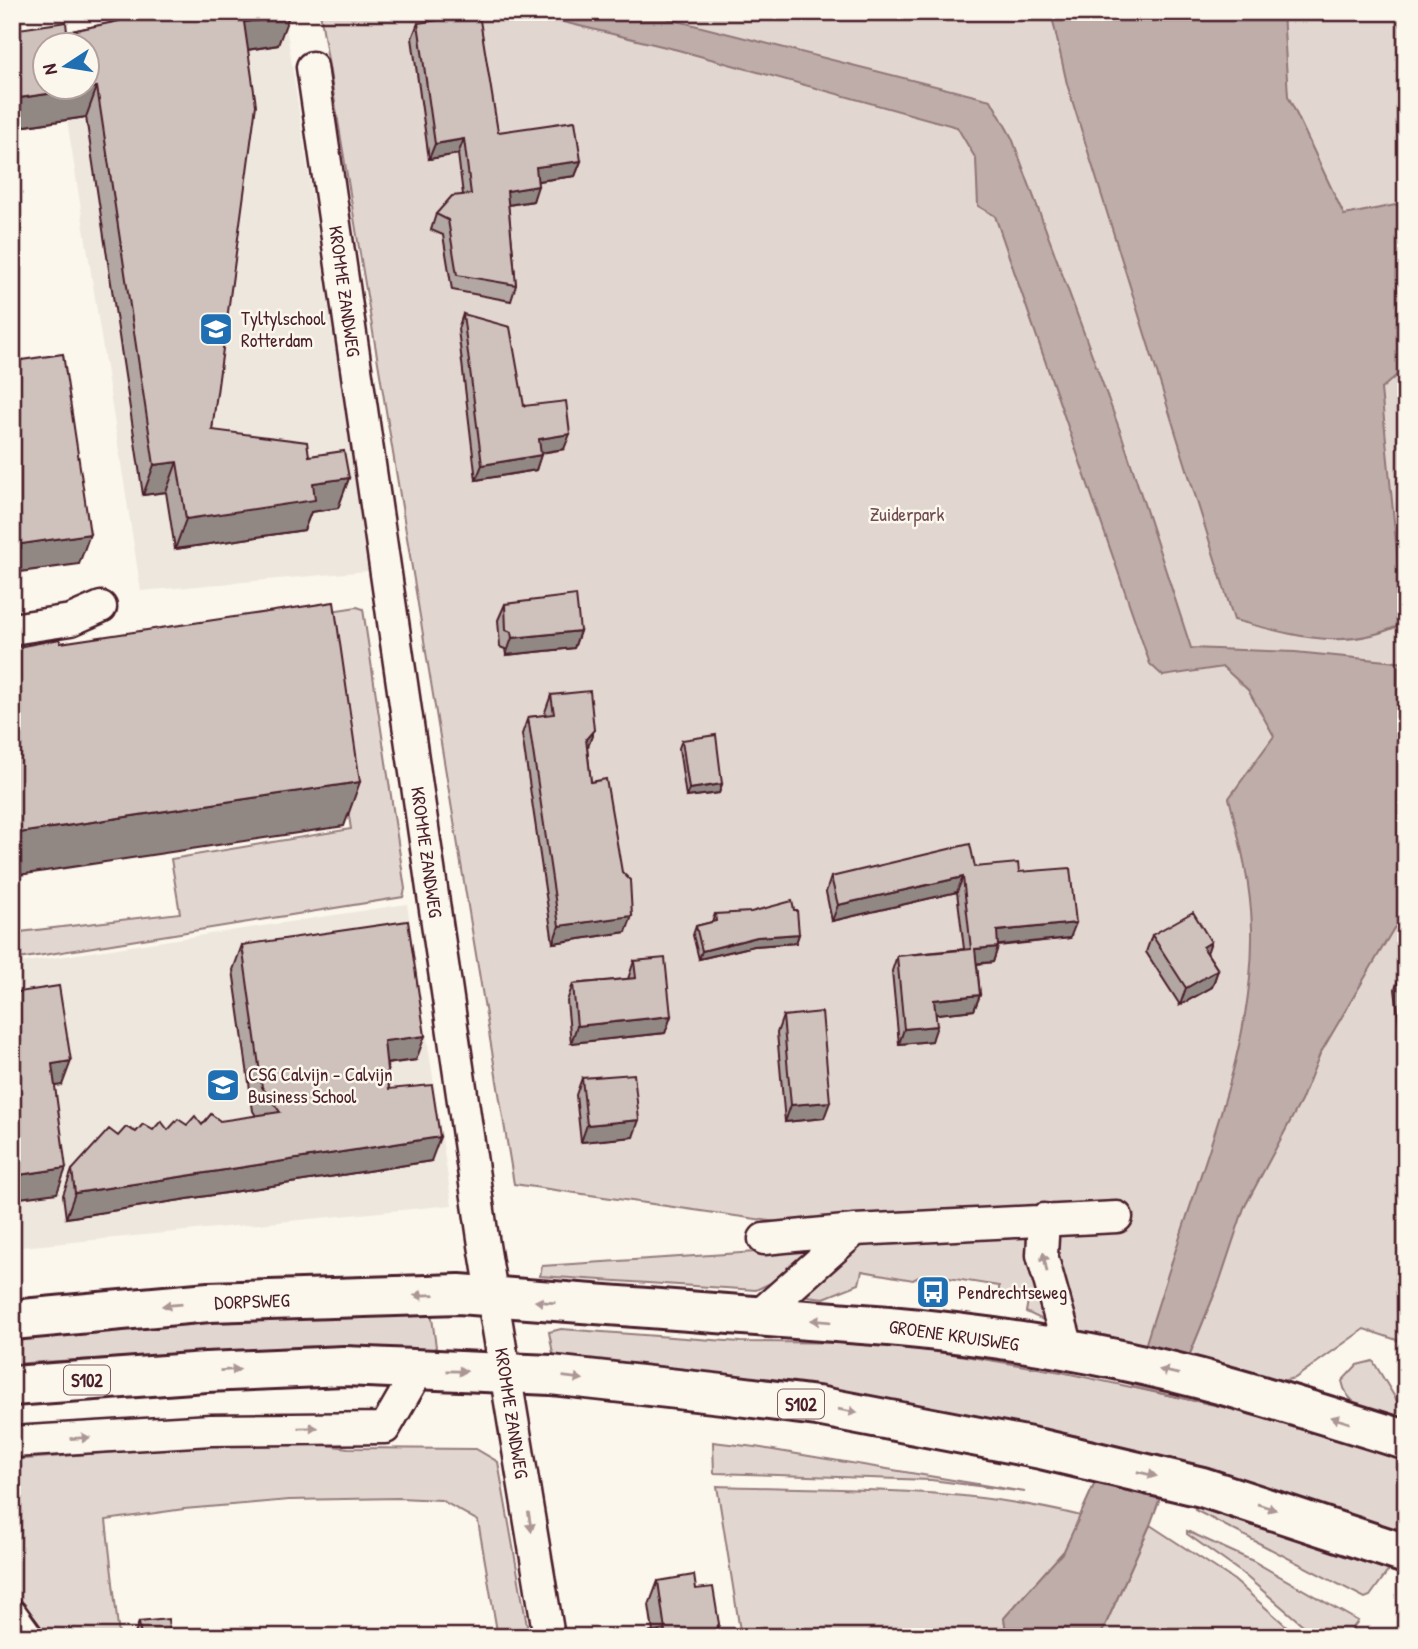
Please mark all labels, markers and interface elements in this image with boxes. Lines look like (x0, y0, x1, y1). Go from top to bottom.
north arrow (32, 32, 102, 102)
text: N (36, 62, 63, 77)
street label: KROMME ZANDWEG (323, 224, 367, 358)
place label: Tyltylschool Rotterdam (241, 305, 327, 353)
school or university icon: Tyltylschool Rotterdam (197, 310, 235, 348)
park label: Zuiderpark (870, 501, 944, 527)
street label: KROMME ZANDWEG (405, 785, 449, 919)
place label: CSG Calvijn - Calvijn Business School (248, 1061, 393, 1109)
school or university icon: CSG Calvijn - Calvijn Business School (204, 1066, 242, 1104)
one-way arrow (1040, 1251, 1051, 1273)
bus stop icon: Pendrechtseweg (914, 1273, 952, 1311)
place label: Pendrechtseweg (958, 1279, 1067, 1305)
street label: DORPSWEG (214, 1287, 290, 1315)
one-way arrow (413, 1290, 435, 1301)
one-way arrow (534, 1296, 556, 1307)
one-way arrow (161, 1300, 183, 1311)
street label: GROENE KRUISWEG (887, 1313, 1021, 1357)
one-way arrow (809, 1315, 831, 1326)
street label: KROMME ZANDWEG (489, 1346, 535, 1480)
one-way arrow (219, 1365, 241, 1376)
one-way arrow (446, 1365, 468, 1377)
road number: S102 (64, 1366, 110, 1394)
one-way arrow (1158, 1367, 1180, 1378)
one-way arrow (563, 1372, 585, 1383)
road number: S102 (778, 1390, 824, 1419)
one-way arrow (837, 1406, 859, 1417)
one-way arrow (1330, 1415, 1351, 1425)
one-way arrow (297, 1422, 319, 1434)
one-way arrow (70, 1432, 92, 1443)
one-way arrow (1136, 1469, 1158, 1480)
one-way arrow (1257, 1503, 1278, 1513)
one-way arrow (525, 1511, 536, 1533)

